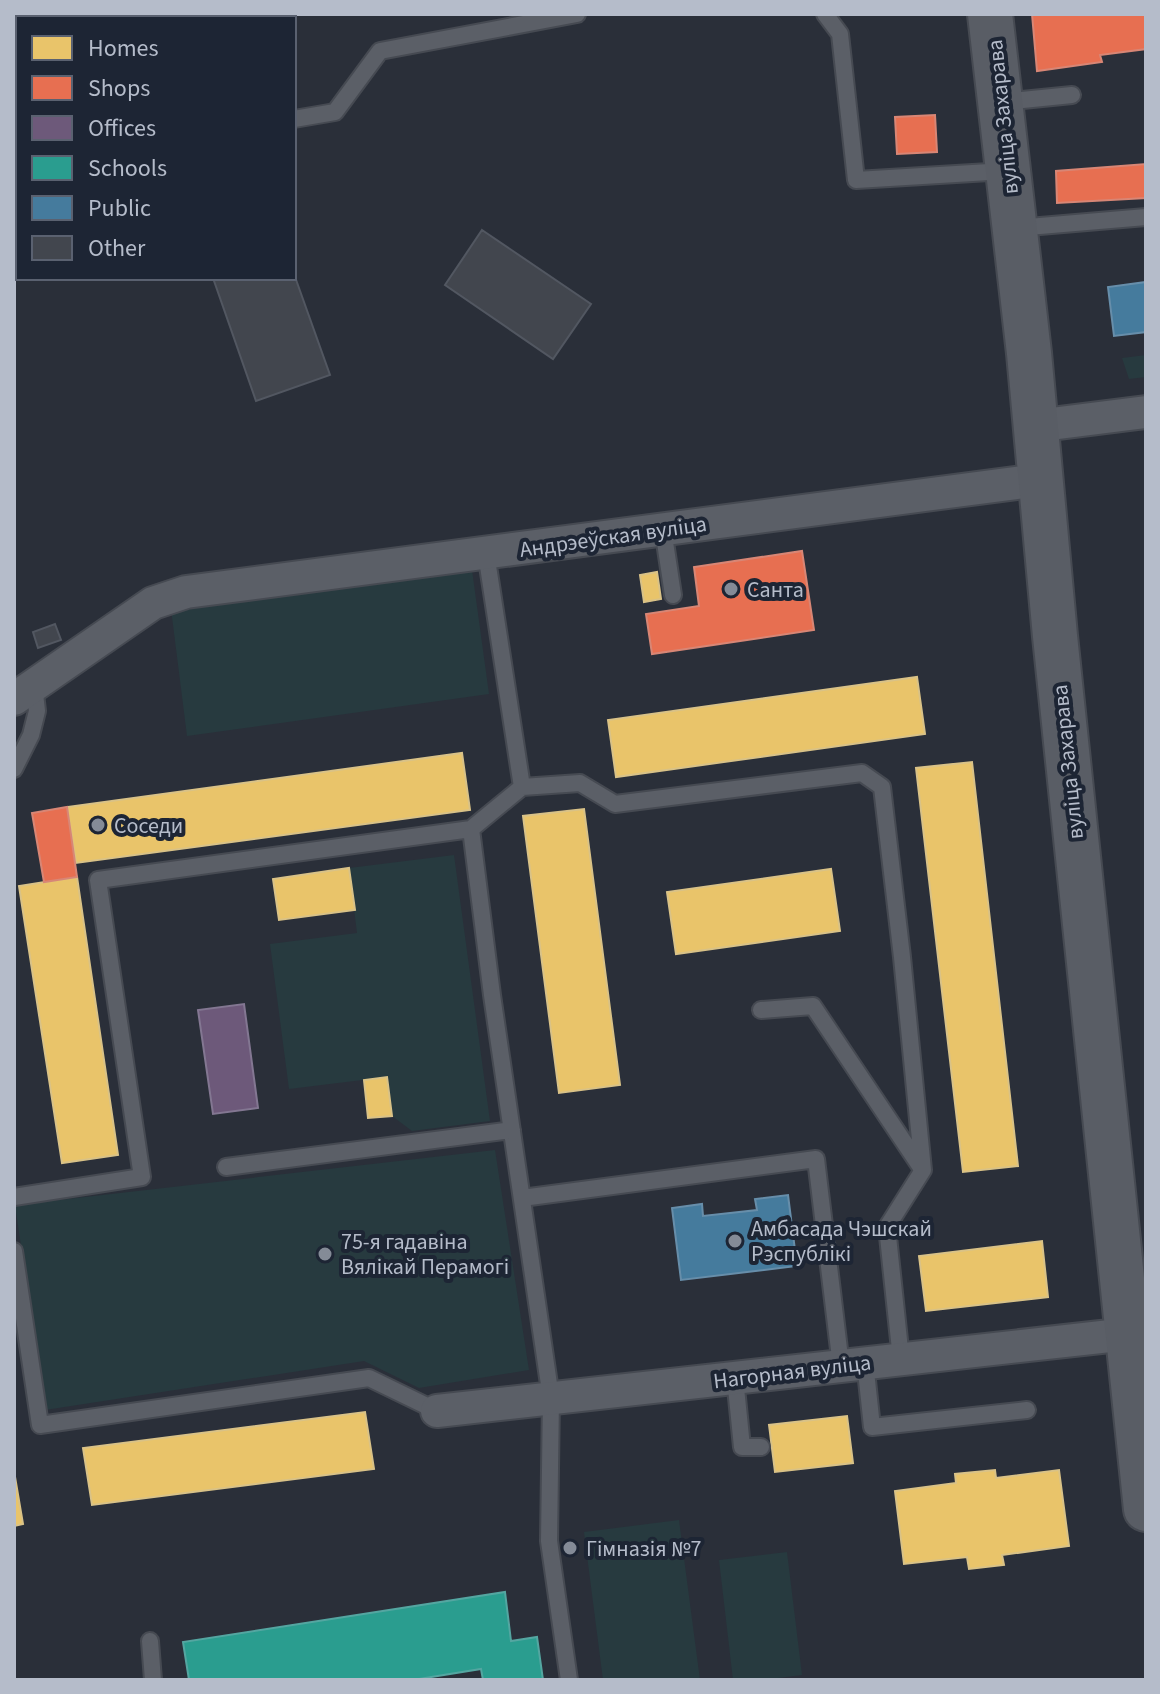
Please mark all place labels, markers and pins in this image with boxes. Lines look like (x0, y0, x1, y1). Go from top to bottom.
place label: Санта (747, 574, 804, 606)
marker: Санта (722, 580, 740, 598)
place label: Соседи (114, 810, 183, 842)
marker: Соседи (89, 816, 107, 834)
place label: Амбасада Чэшскай Рэспублікі (751, 1213, 932, 1270)
place label: 75-я гадавіна Вялікай Перамогі (341, 1226, 509, 1283)
marker: Амбасада Чэшскай Рэспублікі (726, 1232, 744, 1250)
marker: 75-я гадавіна Вялікай Перамогі (316, 1245, 334, 1263)
place label: Гімназія №7 (586, 1533, 702, 1565)
marker: Гімназія №7 (561, 1539, 579, 1557)

